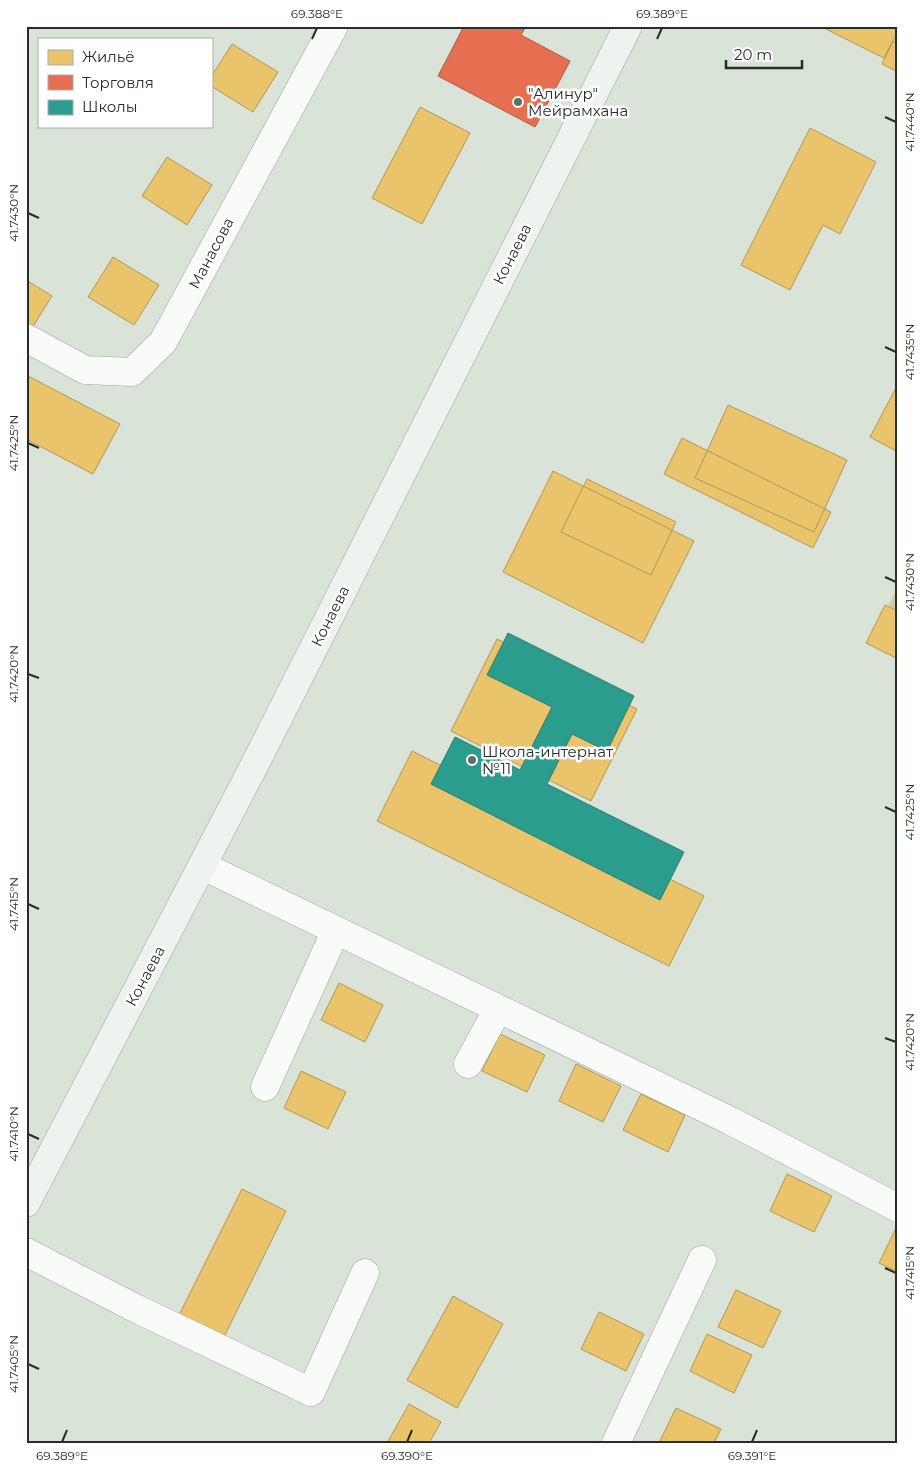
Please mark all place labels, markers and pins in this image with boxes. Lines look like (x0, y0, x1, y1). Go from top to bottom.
place label: "Алинур" Мейрамхана (528, 84, 628, 120)
marker: "Алинур" Мейрамхана (512, 96, 524, 108)
place label: Школа-интернат №11 (482, 742, 614, 778)
marker: Школа-интернат №11 (466, 754, 478, 766)

